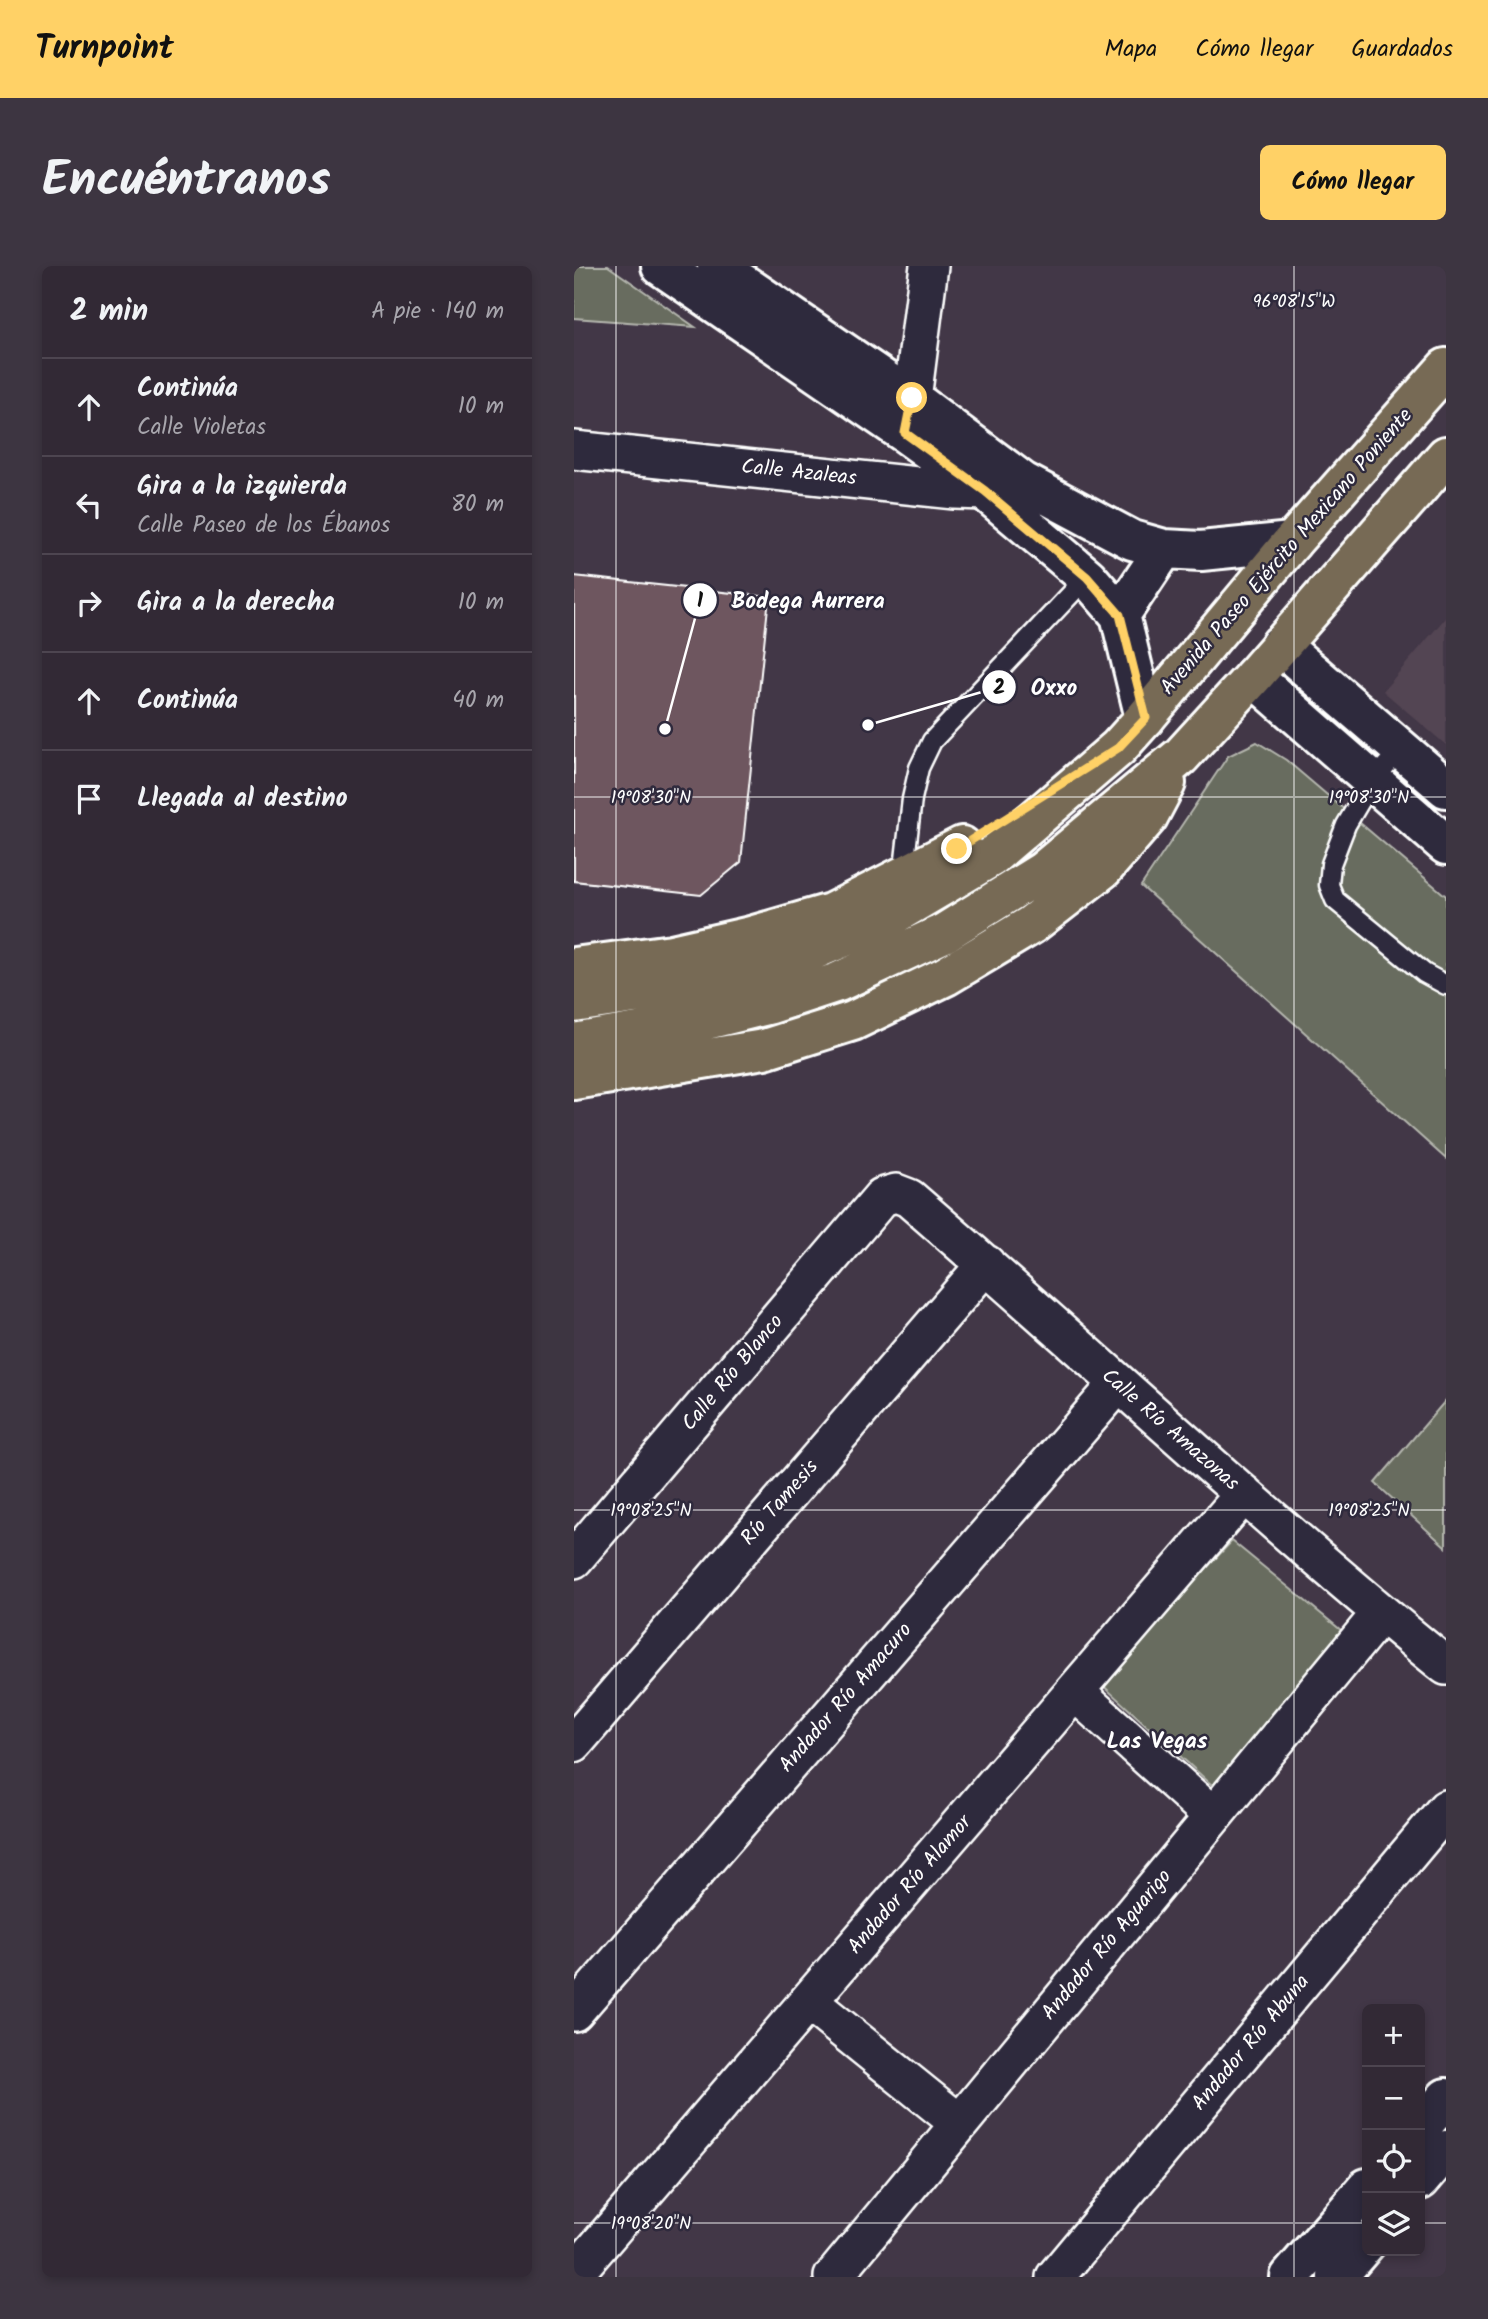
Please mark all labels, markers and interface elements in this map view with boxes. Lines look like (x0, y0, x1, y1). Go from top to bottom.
text: Turnpoint (35, 23, 174, 76)
text: Mapa (1104, 30, 1157, 69)
text: Cómo llegar (1195, 30, 1313, 69)
text: Guardados (1351, 30, 1453, 69)
text: Encuéntranos (42, 143, 331, 221)
button: Cómo llegar (1260, 145, 1446, 220)
text: 2 min (70, 288, 148, 336)
text: 96°08'15"W (1253, 288, 1335, 317)
text: A pie · 140 m (371, 294, 504, 330)
text: Continúa (137, 368, 238, 410)
route start (896, 382, 927, 413)
icon: ahead (70, 388, 108, 426)
text: 10 m (458, 389, 504, 425)
street label: Avenida Paseo Ejército Mexicano Poniente (1153, 401, 1422, 703)
text: Calle Violetas (137, 410, 266, 446)
street label: Calle Azaleas (740, 451, 858, 495)
text: Gira a la izquierda (137, 466, 347, 508)
icon: left (70, 486, 108, 524)
text: 80 m (451, 487, 504, 523)
text: Calle Paseo de los Ébanos (137, 508, 390, 544)
callout: Bodega Aurrera (682, 578, 899, 622)
text: Gira a la derecha (137, 582, 335, 624)
icon: right (70, 584, 108, 622)
text: Bodega Aurrera (731, 584, 885, 620)
text: 10 m (458, 585, 504, 621)
text: 1 (697, 585, 704, 618)
callout: Oxxo (982, 665, 1091, 709)
text: Oxxo (1031, 671, 1077, 707)
text: 2 (993, 672, 1005, 705)
text: Continúa (137, 680, 238, 722)
icon: ahead (70, 682, 108, 720)
text: 40 m (452, 683, 504, 719)
text: Llegada al destino (137, 778, 348, 820)
icon: arrive (70, 780, 108, 818)
text: 19°08'30"N (611, 784, 691, 813)
text: 19°08'30"N (1329, 784, 1409, 813)
route end (941, 833, 972, 864)
street label: Calle Río Blanco (674, 1307, 792, 1439)
street label: Calle Río Amazonas (1094, 1361, 1246, 1500)
street label: Río Tamesis (733, 1452, 827, 1554)
text: 19°08'25"N (610, 1497, 692, 1526)
text: 19°08'25"N (1328, 1497, 1410, 1526)
street label: Andador Río Amacuro (771, 1615, 921, 1781)
district label: Las Vegas (1107, 1724, 1208, 1760)
street label: Andador Río Alamor (840, 1807, 981, 1962)
street label: Andador Río Aguarigo (1034, 1862, 1180, 2028)
street label: Andador Río Abuna (1184, 1967, 1318, 2119)
map controls (1362, 2004, 1425, 2256)
button: + (1362, 2004, 1425, 2067)
button: − (1362, 2067, 1425, 2130)
button: locate (1362, 2130, 1425, 2193)
button: layers (1362, 2193, 1425, 2256)
text: 19°08'20"N (611, 2210, 691, 2239)

